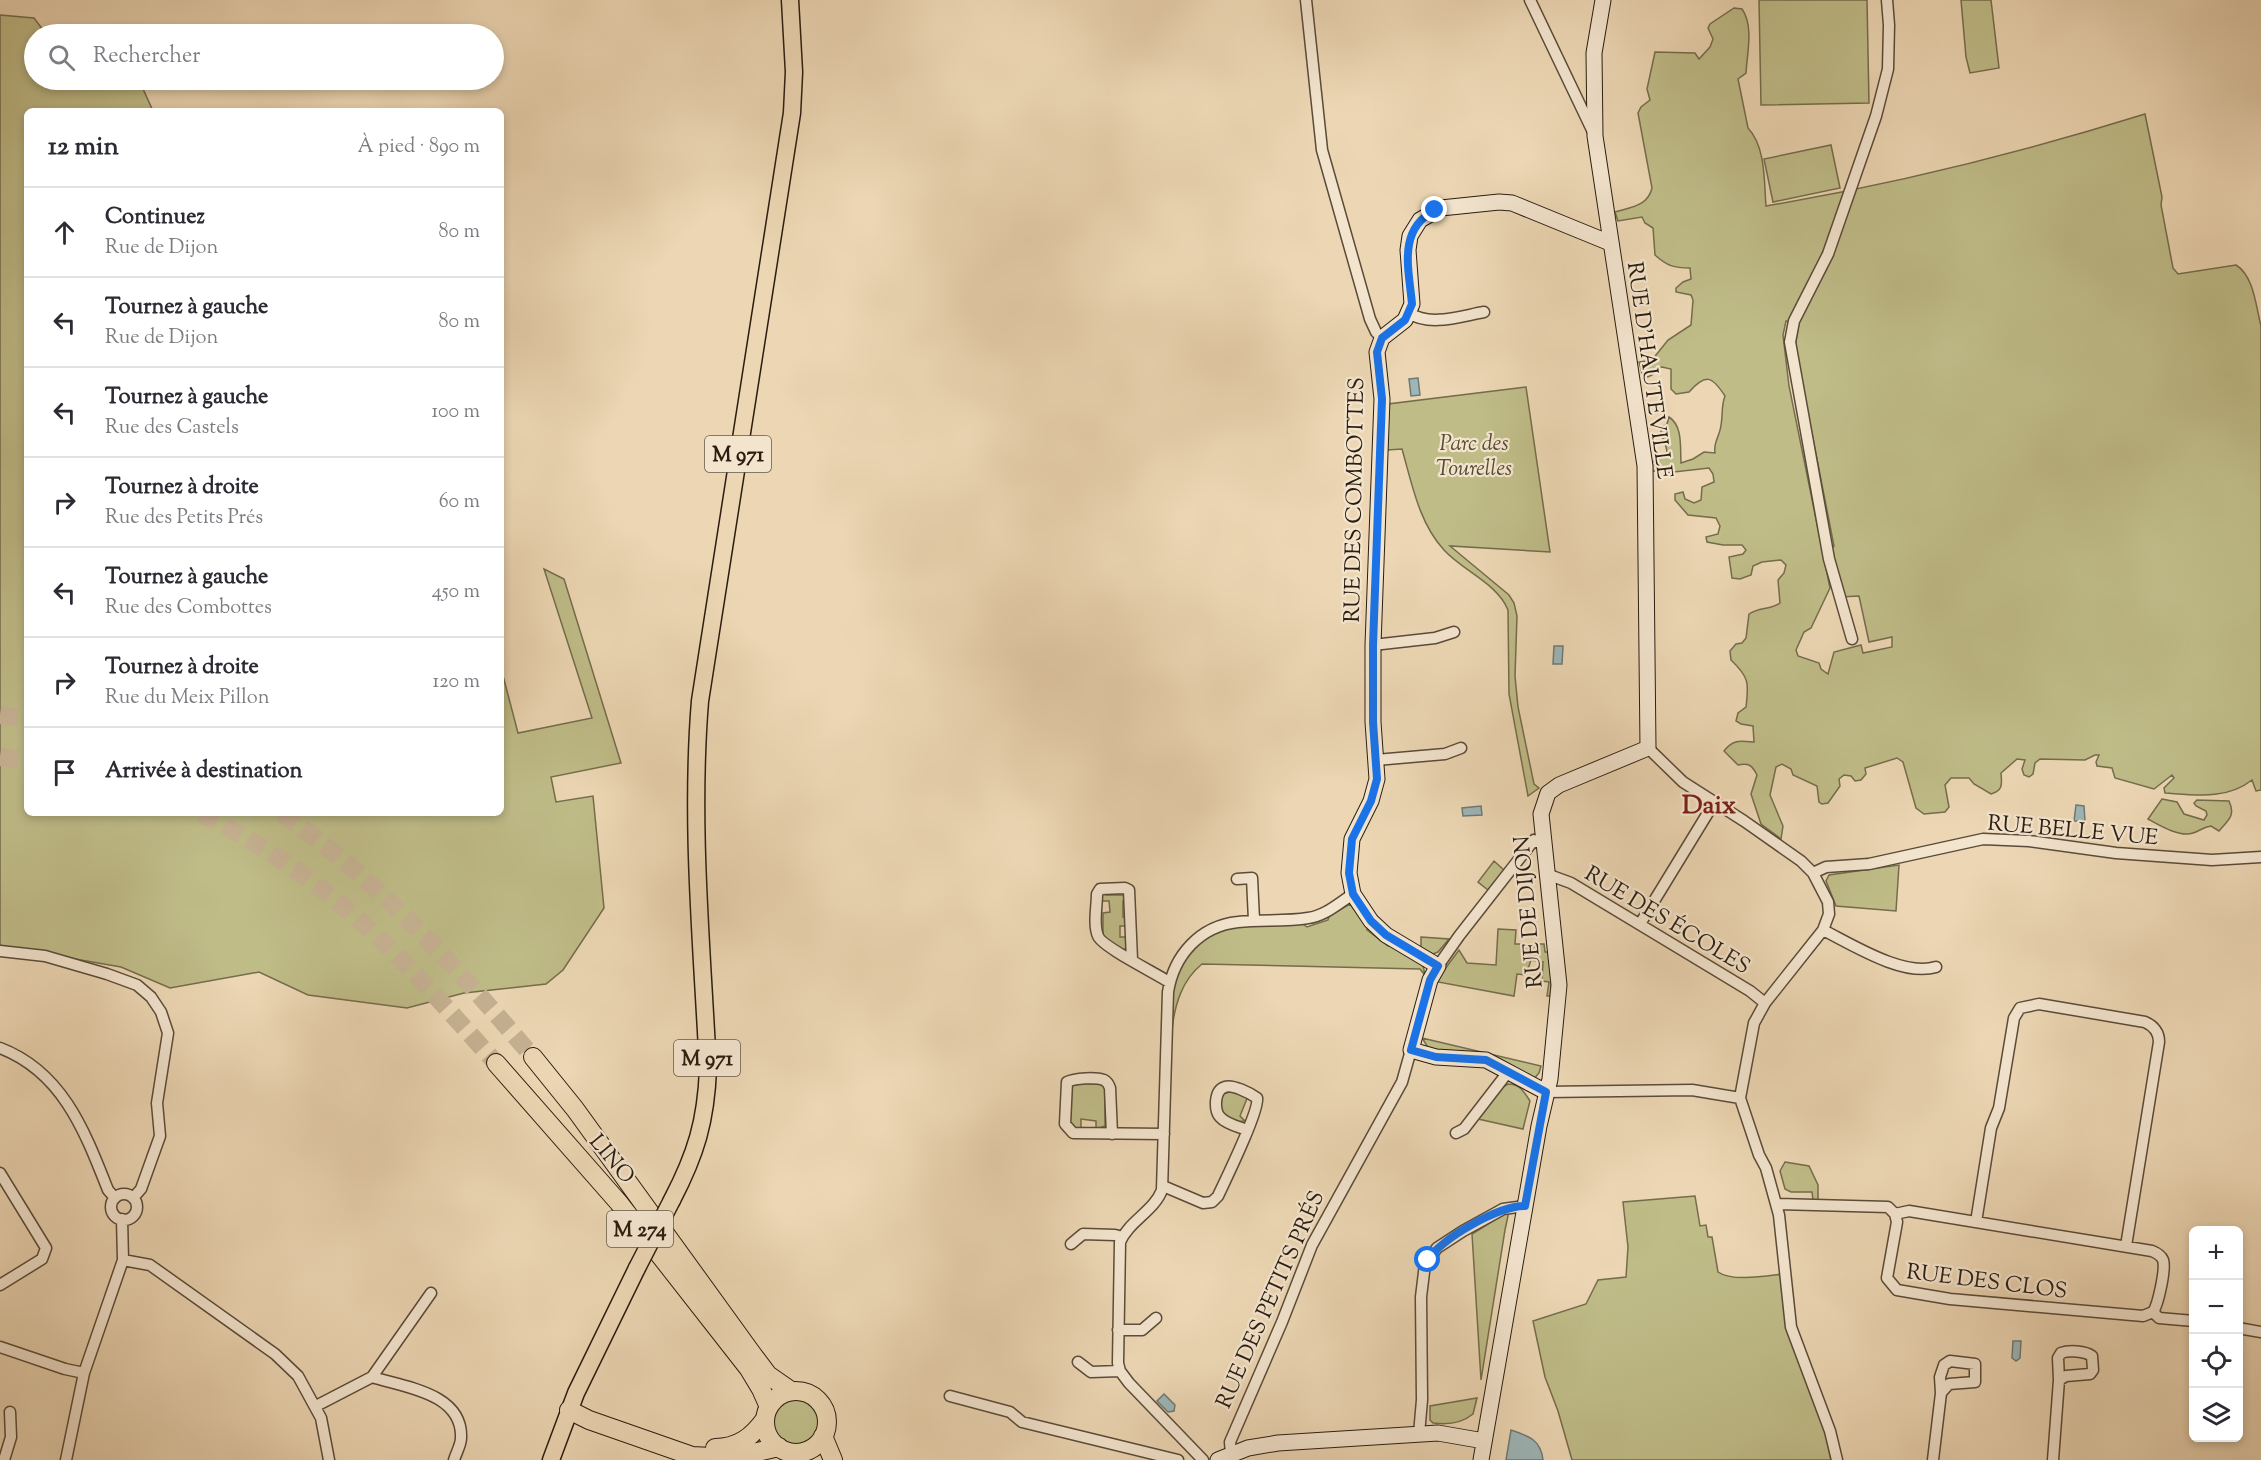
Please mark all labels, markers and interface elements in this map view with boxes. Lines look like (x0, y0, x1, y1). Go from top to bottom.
search box (24, 24, 504, 90)
icon: search (45, 41, 78, 74)
text: Rechercher (93, 41, 200, 73)
text: 12 min (48, 129, 119, 166)
text: À pied · 890 m (358, 133, 480, 162)
route end (1421, 196, 1447, 222)
text: Continuez (105, 202, 205, 234)
icon: ahead (48, 216, 81, 249)
text: 80 m (439, 218, 480, 247)
text: Rue de Dijon (105, 234, 218, 263)
street label: RUE D'HAUTEVILLE (1617, 260, 1679, 481)
text: Tournez à gauche (105, 292, 268, 324)
icon: left (48, 306, 81, 339)
text: 80 m (439, 308, 480, 337)
text: Rue de Dijon (105, 324, 218, 353)
street label: RUE DES COMBOTTES (1338, 377, 1374, 623)
text: Tournez à gauche (105, 382, 268, 414)
icon: left (48, 396, 81, 429)
text: 100 m (431, 398, 480, 427)
text: Rue des Castels (105, 414, 239, 443)
park label: Parc des Tourelles (1436, 429, 1512, 486)
road number: M 971 (705, 436, 771, 472)
text: Tournez à droite (105, 472, 259, 504)
icon: right (48, 486, 81, 519)
text: 60 m (439, 488, 480, 517)
text: Rue des Petits Prés (105, 504, 263, 533)
text: Tournez à gauche (105, 562, 268, 594)
icon: left (48, 576, 81, 609)
text: 450 m (432, 578, 480, 607)
text: Rue des Combottes (105, 594, 272, 623)
text: Tournez à droite (105, 652, 259, 684)
icon: right (48, 666, 81, 699)
text: 120 m (432, 668, 480, 697)
text: Rue du Meix Pillon (105, 684, 269, 713)
icon: arrive (48, 756, 81, 789)
text: Arrivée à destination (105, 756, 302, 788)
district label: Daix (1682, 788, 1736, 825)
street label: RUE BELLE VUE (1986, 809, 2159, 855)
street label: RUE DE DIJON (1507, 834, 1553, 989)
street label: RUE DES ÉCOLES (1577, 858, 1756, 984)
road number: M 971 (674, 1040, 740, 1076)
street label: LINO (580, 1128, 641, 1192)
street label: RUE DES PETITS PRÉS (1208, 1186, 1334, 1414)
road number: M 274 (607, 1211, 673, 1247)
map controls (2189, 1226, 2243, 1442)
button: + (2189, 1226, 2243, 1280)
route start (1414, 1246, 1440, 1272)
street label: RUE DES CLOS (1904, 1257, 2069, 1309)
button: − (2189, 1280, 2243, 1334)
button: locate (2189, 1334, 2243, 1388)
button: layers (2189, 1388, 2243, 1442)

